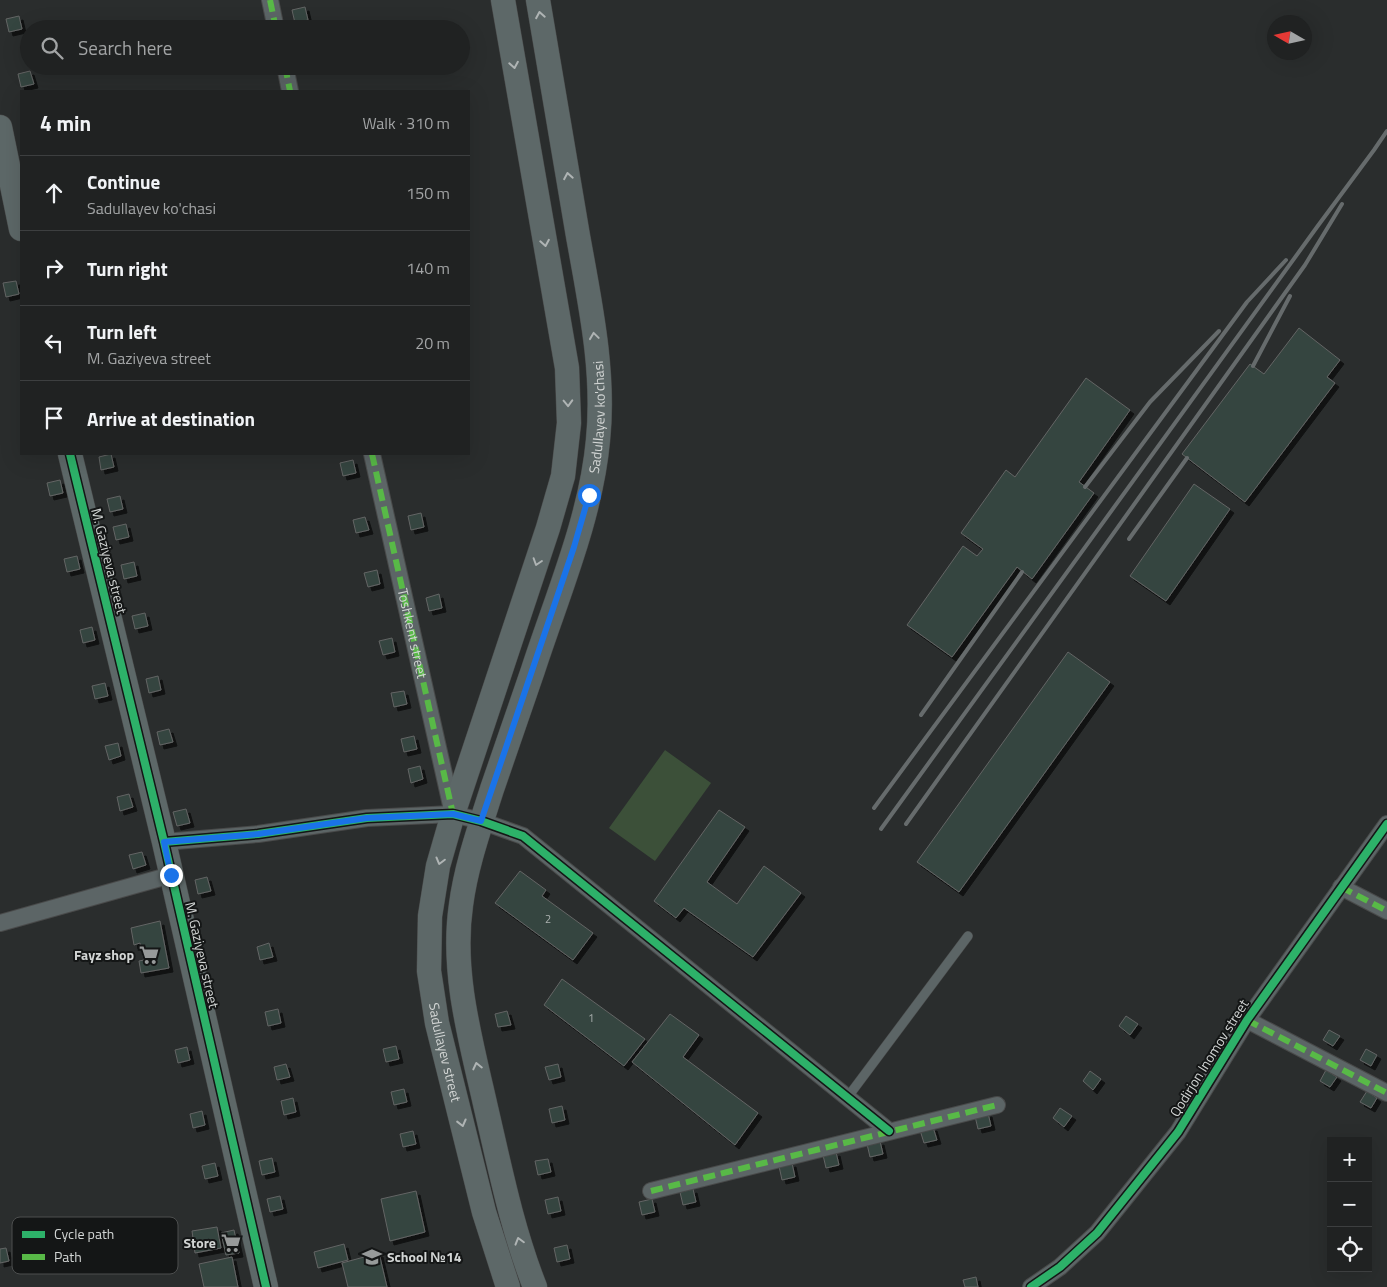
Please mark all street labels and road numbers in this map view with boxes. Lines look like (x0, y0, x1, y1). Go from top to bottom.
street label: Sadullayev ko'chasi (583, 360, 610, 475)
street label: M. Gaziyeva street (86, 506, 133, 616)
street label: Toshkent street (393, 586, 433, 681)
street label: M. Gaziyeva street (180, 900, 225, 1010)
street label: Qodirjon Inomov street (1164, 995, 1253, 1121)
street label: Sadullayev street (424, 1001, 467, 1104)

